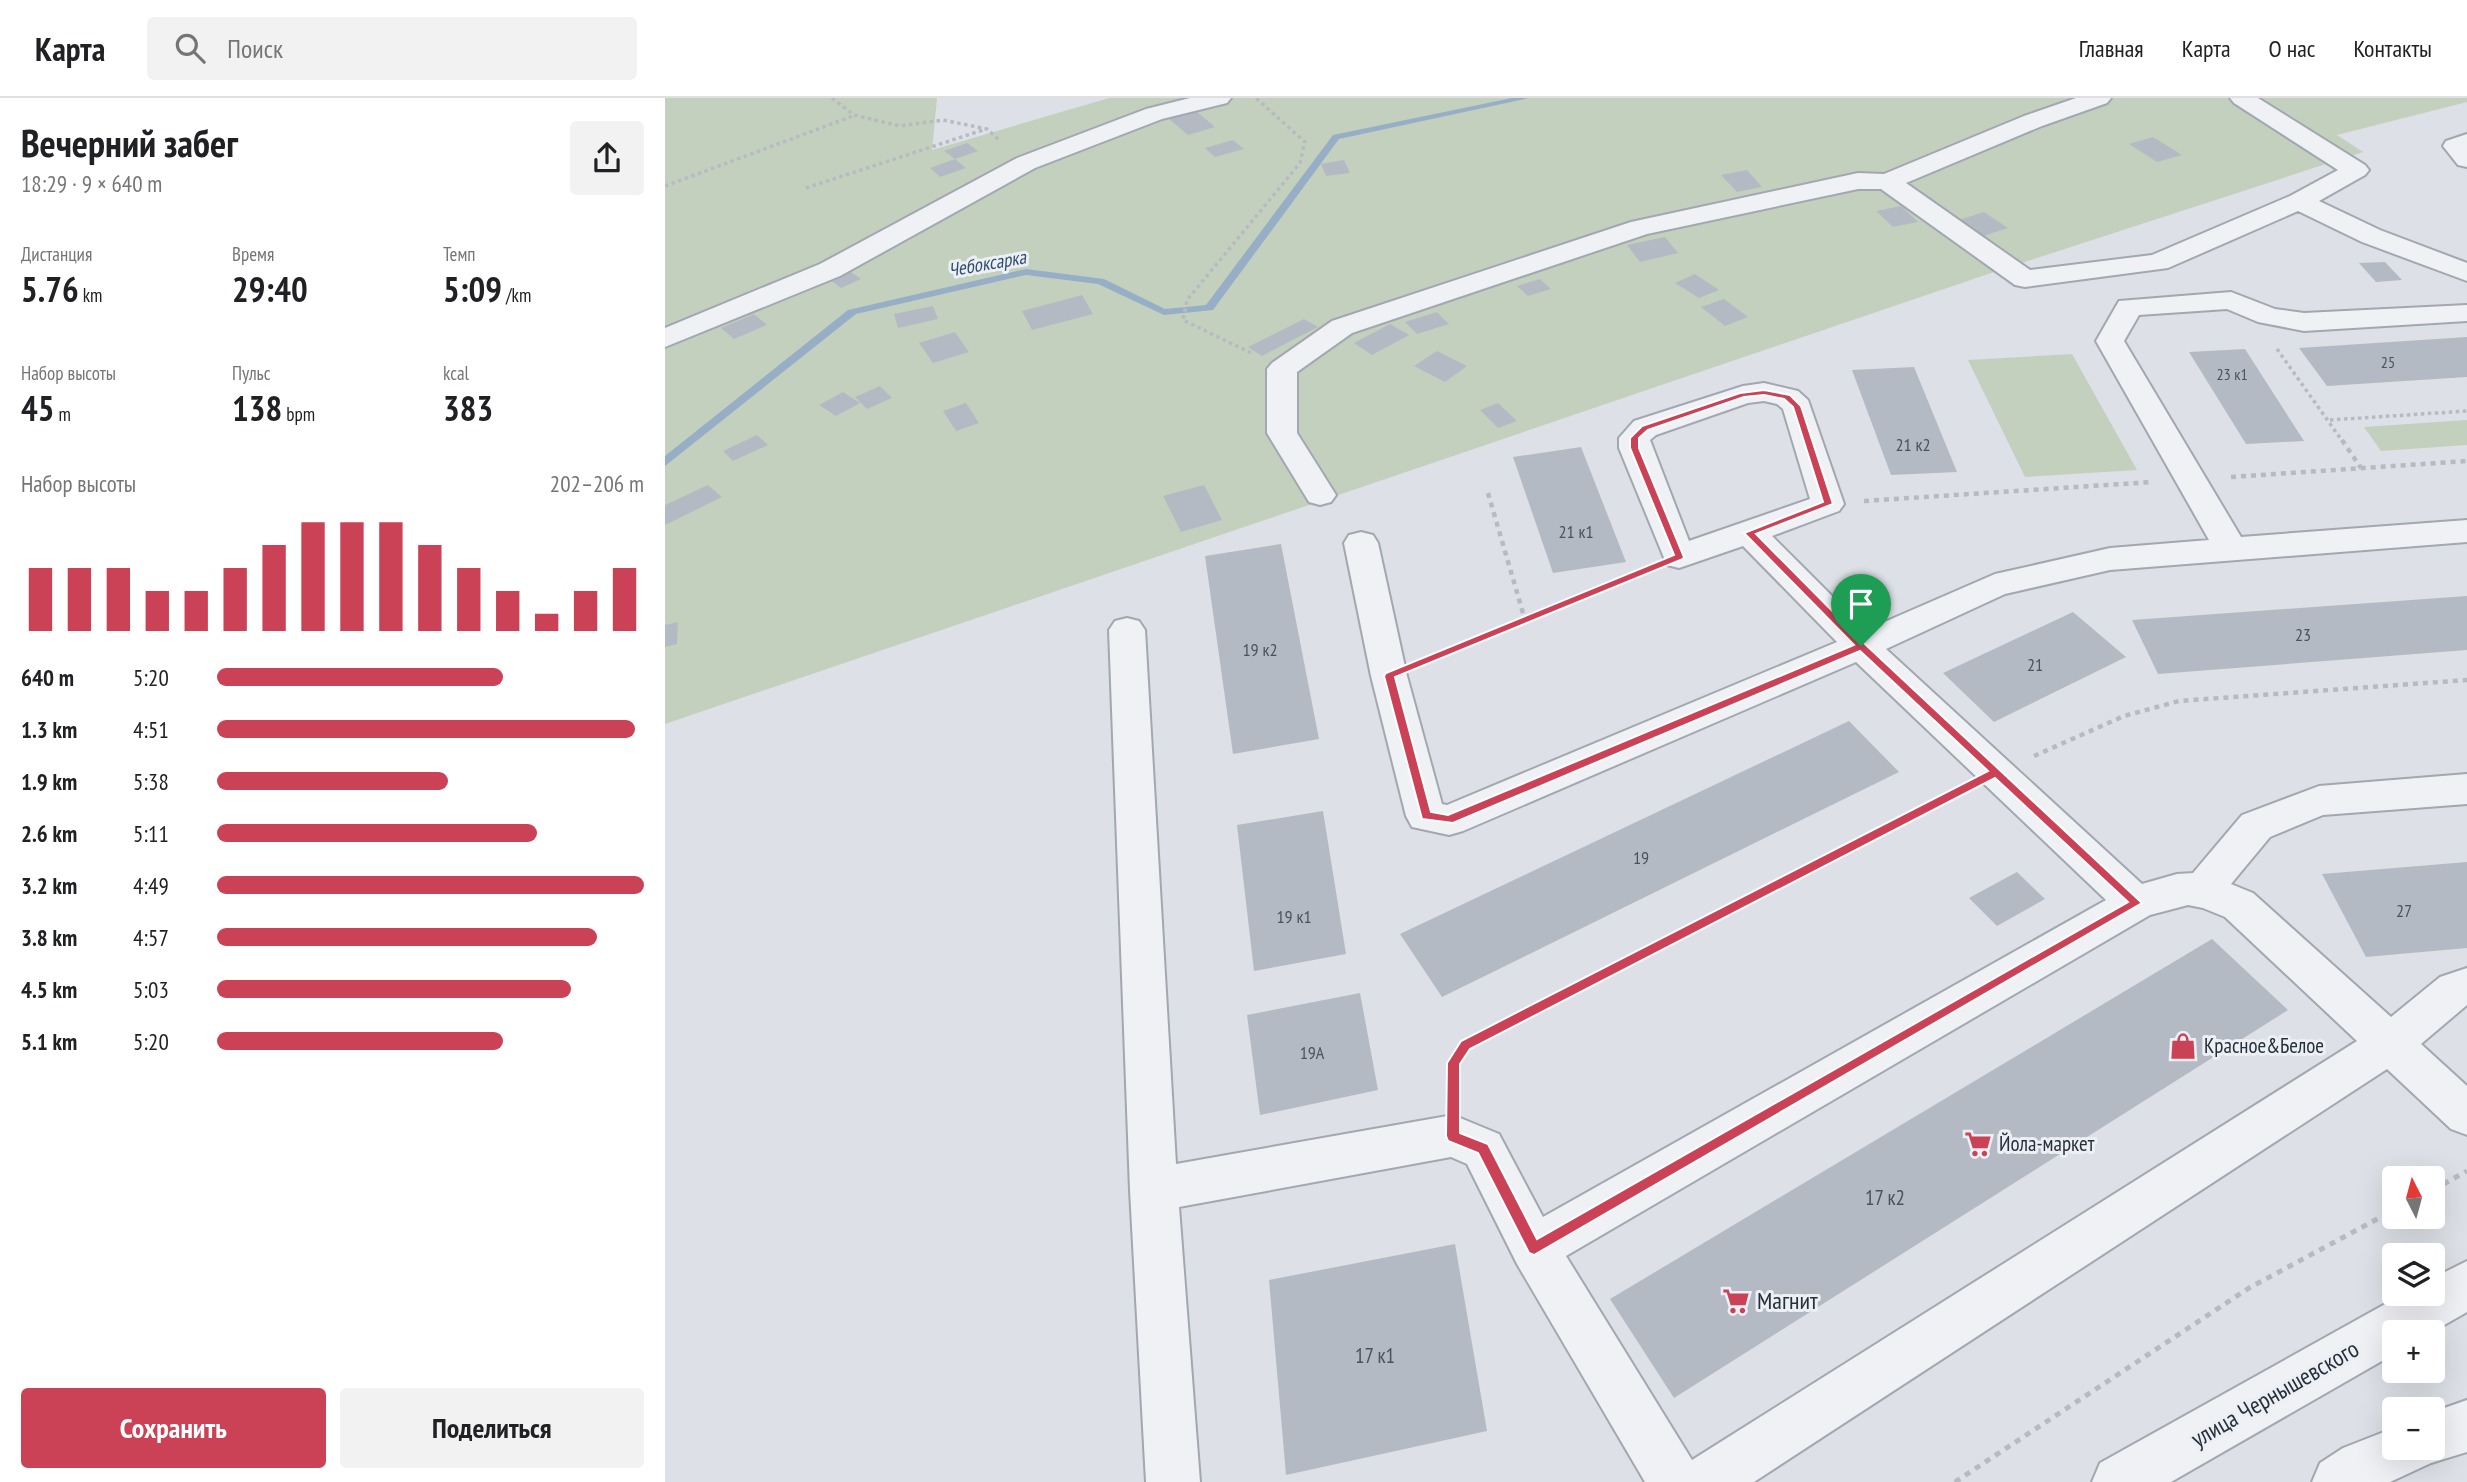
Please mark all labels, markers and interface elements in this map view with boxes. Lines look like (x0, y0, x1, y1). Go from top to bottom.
search box (147, 17, 637, 80)
text: Карта (35, 27, 105, 70)
icon: search (171, 29, 209, 67)
text: Поиск (227, 32, 283, 65)
text: Главная (2079, 33, 2144, 64)
text: Карта (2182, 33, 2231, 64)
text: О нас (2269, 33, 2315, 64)
text: Контакты (2353, 33, 2432, 64)
text: Вечерний забег (21, 118, 238, 167)
button: share (570, 121, 644, 195)
text: 18:29 · 9 × 640 m (21, 169, 162, 198)
text: Дистанция (21, 242, 92, 266)
text: Время (232, 242, 274, 266)
text: Темп (443, 242, 475, 266)
water label: Чебоксарка (946, 244, 1029, 282)
text: 5.76 (21, 266, 79, 312)
text: 29:40 (232, 266, 308, 312)
text: 5:09 (443, 266, 502, 312)
text: km (79, 283, 102, 307)
text: /km (502, 283, 531, 307)
house number: 25 (2381, 352, 2395, 372)
text: Набор высоты (21, 361, 116, 385)
text: Пульс (232, 361, 270, 385)
text: kcal (443, 361, 469, 385)
house number: 23 к1 (2216, 364, 2248, 384)
text: 45 (21, 385, 54, 431)
text: 138 (232, 385, 282, 431)
text: 383 (443, 385, 493, 431)
text: m (54, 402, 71, 426)
text: bpm (282, 402, 315, 426)
house number: 21 к2 (1895, 433, 1931, 456)
text: Набор высоты (21, 469, 136, 498)
text: 202–206 m (550, 469, 644, 498)
house number: 21 к1 (1558, 520, 1594, 543)
pin (1831, 574, 1891, 646)
icon: arrive (1842, 585, 1880, 623)
house number: 23 (2295, 623, 2311, 646)
house number: 19 к2 (1242, 638, 1278, 661)
house number: 21 (2027, 653, 2043, 676)
text: 640 m (21, 663, 74, 692)
text: 5:20 (133, 663, 169, 692)
text: 1.3 km (21, 715, 77, 744)
text: 4:51 (133, 715, 169, 744)
text: 1.9 km (21, 767, 77, 796)
text: 5:38 (133, 767, 169, 796)
text: 2.6 km (21, 819, 77, 848)
text: 5:11 (133, 819, 169, 848)
house number: 19 (1633, 846, 1649, 869)
text: 3.2 km (21, 871, 77, 900)
text: 4:49 (133, 871, 169, 900)
house number: 27 (2396, 899, 2412, 922)
house number: 19 к1 (1276, 905, 1312, 928)
text: 3.8 km (21, 923, 77, 952)
text: 4:57 (133, 923, 169, 952)
text: 4.5 km (21, 975, 77, 1004)
text: 5:03 (133, 975, 169, 1004)
text: 5.1 km (21, 1027, 77, 1056)
text: 5:20 (133, 1027, 169, 1056)
shop icon: Красное&Белое (2168, 1031, 2198, 1061)
place label: Красное&Белое (2204, 1032, 2324, 1059)
house number: 19А (1300, 1041, 1325, 1064)
supermarket icon: Йола-маркет (1963, 1129, 1993, 1159)
place label: Йола-маркет (1999, 1130, 2095, 1157)
north arrow (2382, 1166, 2445, 1228)
map controls (2382, 1166, 2445, 1460)
house number: 17 к2 (1865, 1184, 1905, 1211)
button: layers (2382, 1243, 2445, 1306)
place label: Магнит (1757, 1285, 1818, 1316)
supermarket icon: Магнит (1721, 1286, 1751, 1316)
button: + (2382, 1320, 2445, 1383)
street label: улица Чернышевского (2185, 1333, 2364, 1454)
house number: 17 к1 (1355, 1342, 1395, 1369)
button: Сохранить (21, 1388, 326, 1468)
button: Поделиться (340, 1388, 644, 1468)
button: − (2382, 1397, 2445, 1460)

